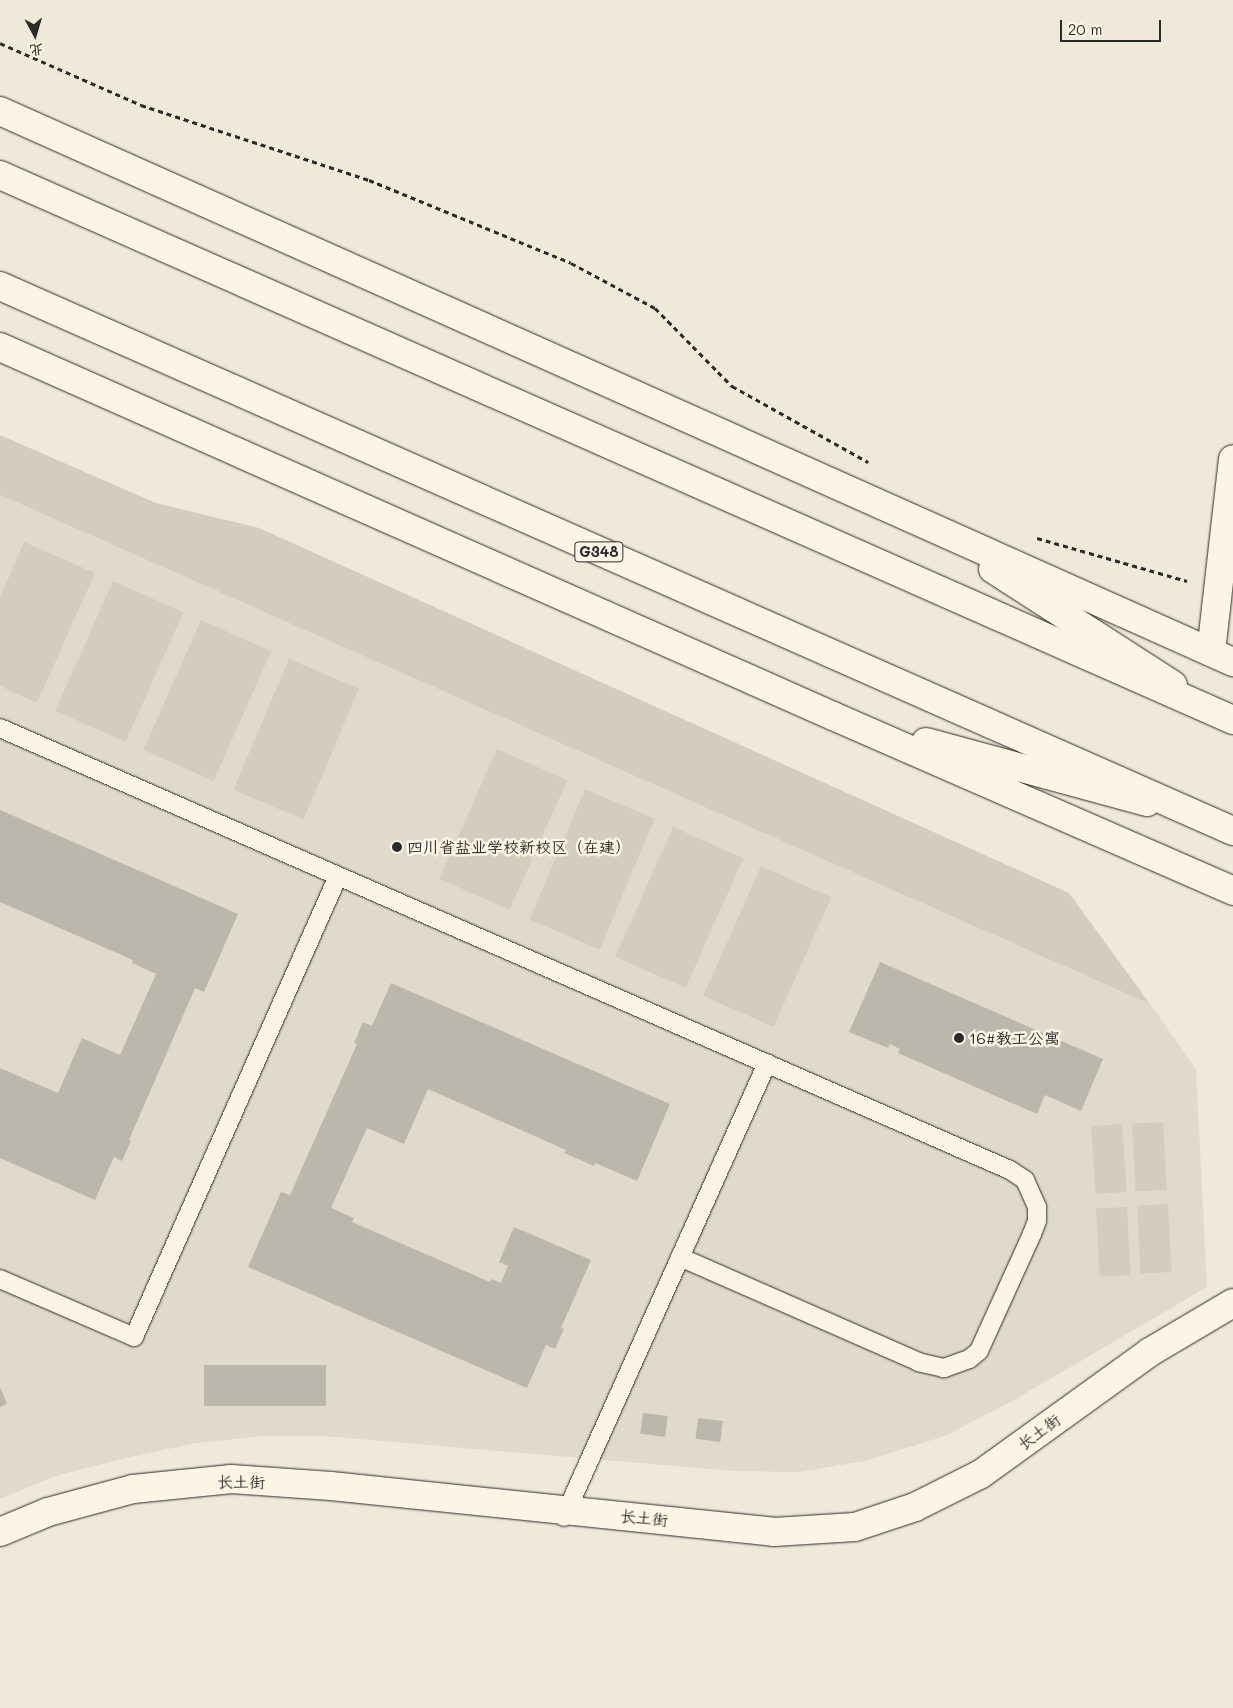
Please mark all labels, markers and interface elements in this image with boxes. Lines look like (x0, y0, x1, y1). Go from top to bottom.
north arrow (10, 10, 60, 60)
scale bar (1063, 10, 1164, 42)
text: 20 m (1068, 19, 1102, 39)
text: 北 (29, 40, 45, 61)
road number: G348 (574, 540, 624, 564)
place label: 四川省盐业学校新校区（在建） (407, 837, 631, 857)
marker: 四川省盐业学校新校区（在建） (391, 841, 403, 853)
place label: 16#教工公寓 (969, 1028, 1060, 1048)
marker: 16#教工公寓 (953, 1032, 965, 1044)
street label: 长土街 (1014, 1410, 1064, 1454)
street label: 长土街 (217, 1472, 265, 1492)
street label: 长土街 (619, 1506, 669, 1530)

